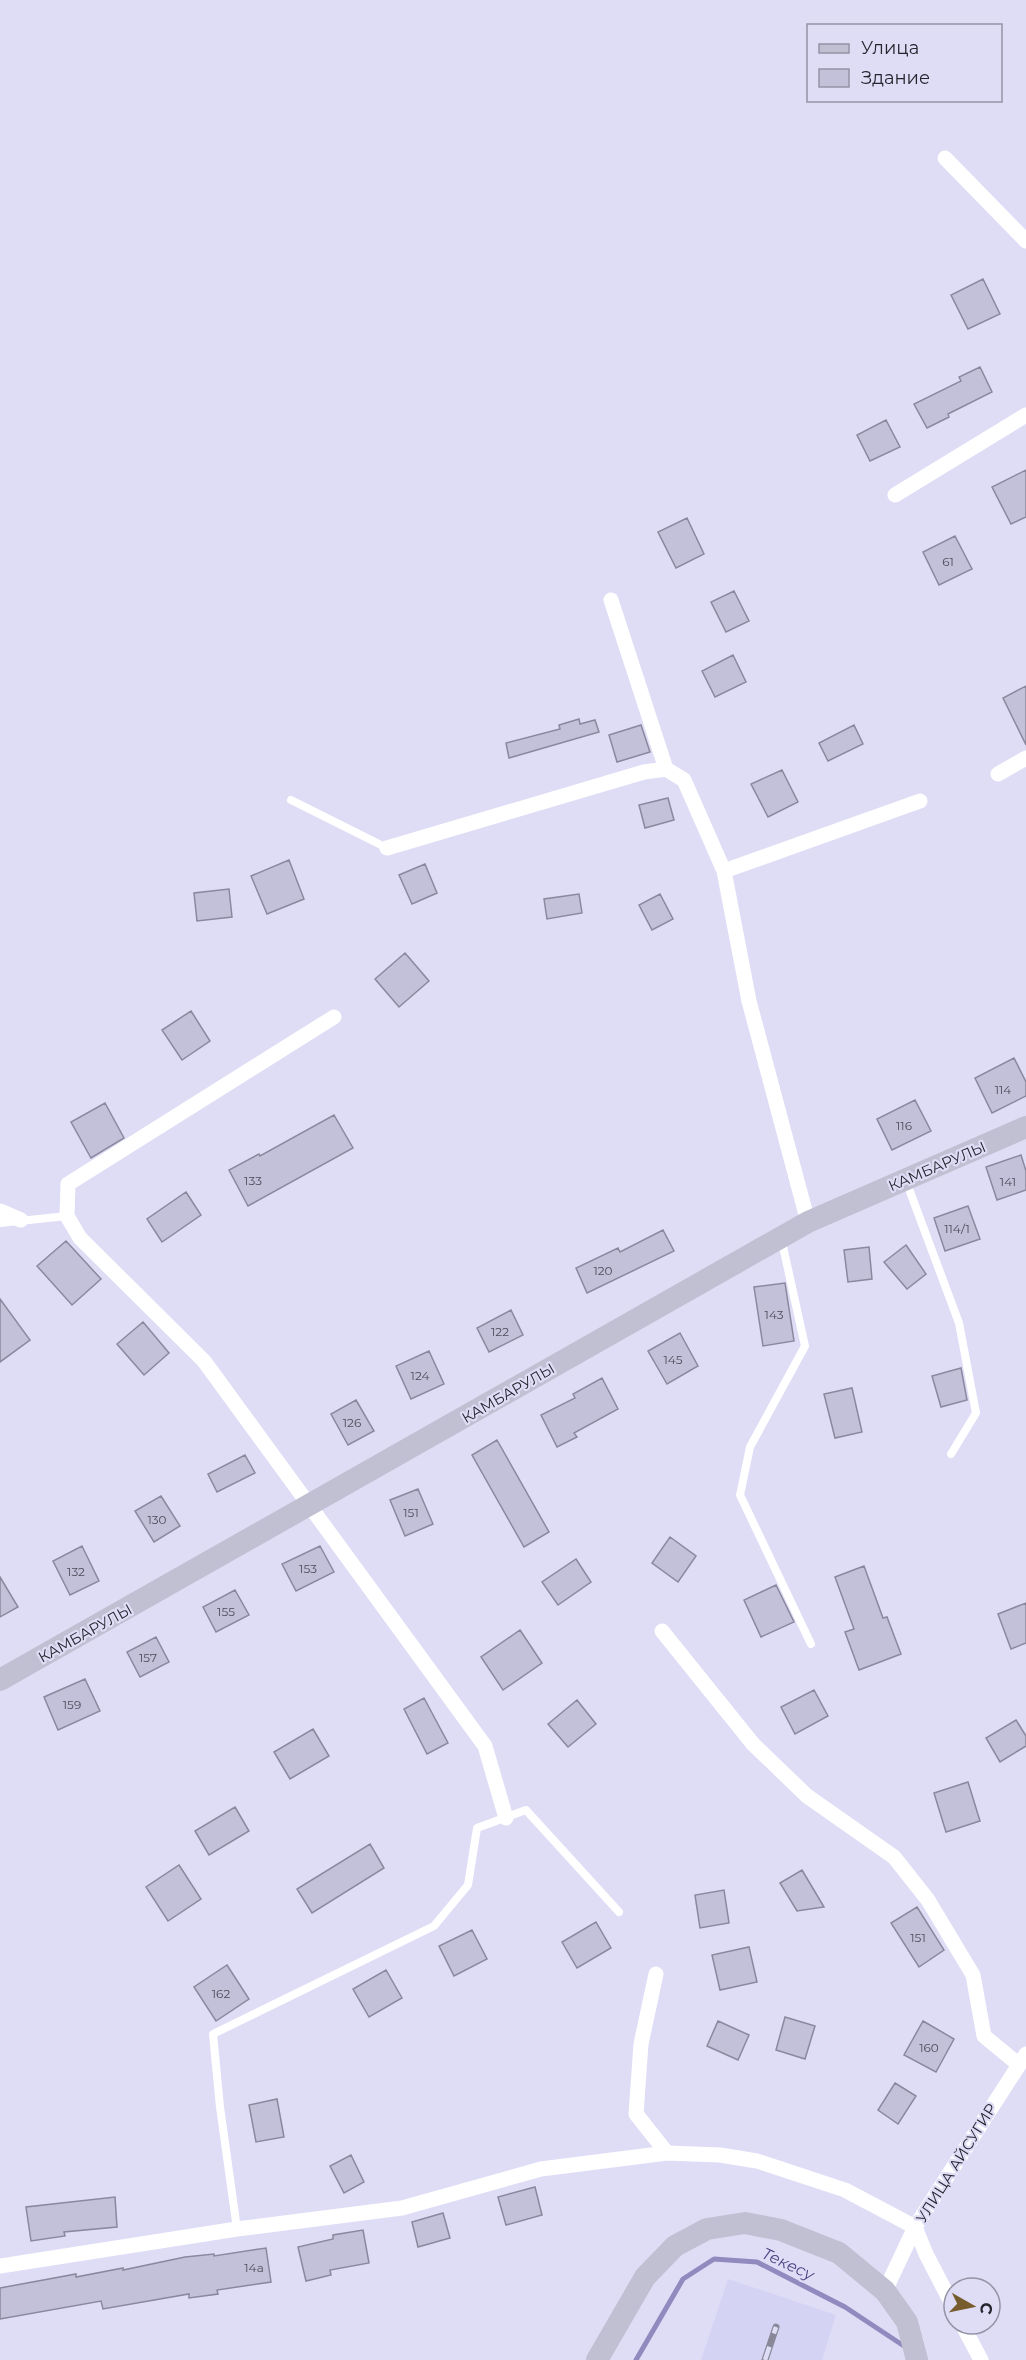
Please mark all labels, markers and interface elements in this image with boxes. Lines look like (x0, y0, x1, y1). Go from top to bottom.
legend (807, 24, 1002, 102)
text: Улица (861, 37, 919, 59)
text: Здание (861, 67, 930, 89)
house number: 61 (942, 554, 954, 569)
house number: 114 (995, 1082, 1011, 1097)
house number: 116 (896, 1118, 912, 1133)
street label: КАМБАРУЛЫ (885, 1137, 989, 1195)
house number: 133 (244, 1173, 262, 1188)
house number: 141 (1000, 1174, 1016, 1189)
house number: 114/1 (944, 1221, 970, 1236)
house number: 120 (593, 1263, 613, 1278)
house number: 143 (765, 1307, 784, 1322)
house number: 122 (491, 1324, 509, 1339)
house number: 145 (663, 1352, 683, 1367)
street label: КАМБАРУЛЫ (458, 1359, 558, 1427)
house number: 124 (411, 1368, 429, 1383)
house number: 126 (343, 1415, 361, 1430)
house number: 151 (403, 1505, 419, 1520)
house number: 130 (147, 1512, 167, 1527)
house number: 153 (299, 1561, 317, 1576)
house number: 132 (67, 1564, 85, 1579)
street label: КАМБАРУЛЫ (35, 1599, 135, 1667)
house number: 155 (217, 1604, 235, 1619)
house number: 157 (139, 1650, 157, 1665)
house number: 159 (63, 1697, 81, 1712)
house number: 151 (910, 1930, 926, 1945)
house number: 162 (212, 1986, 230, 2001)
house number: 160 (919, 2040, 939, 2055)
street label: УЛИЦА АЙСУГИР (912, 2100, 1000, 2226)
water label: Текесу (759, 2244, 818, 2285)
house number: 14а (244, 2260, 264, 2275)
north arrow (942, 2276, 1002, 2336)
text: С (976, 2301, 997, 2316)

